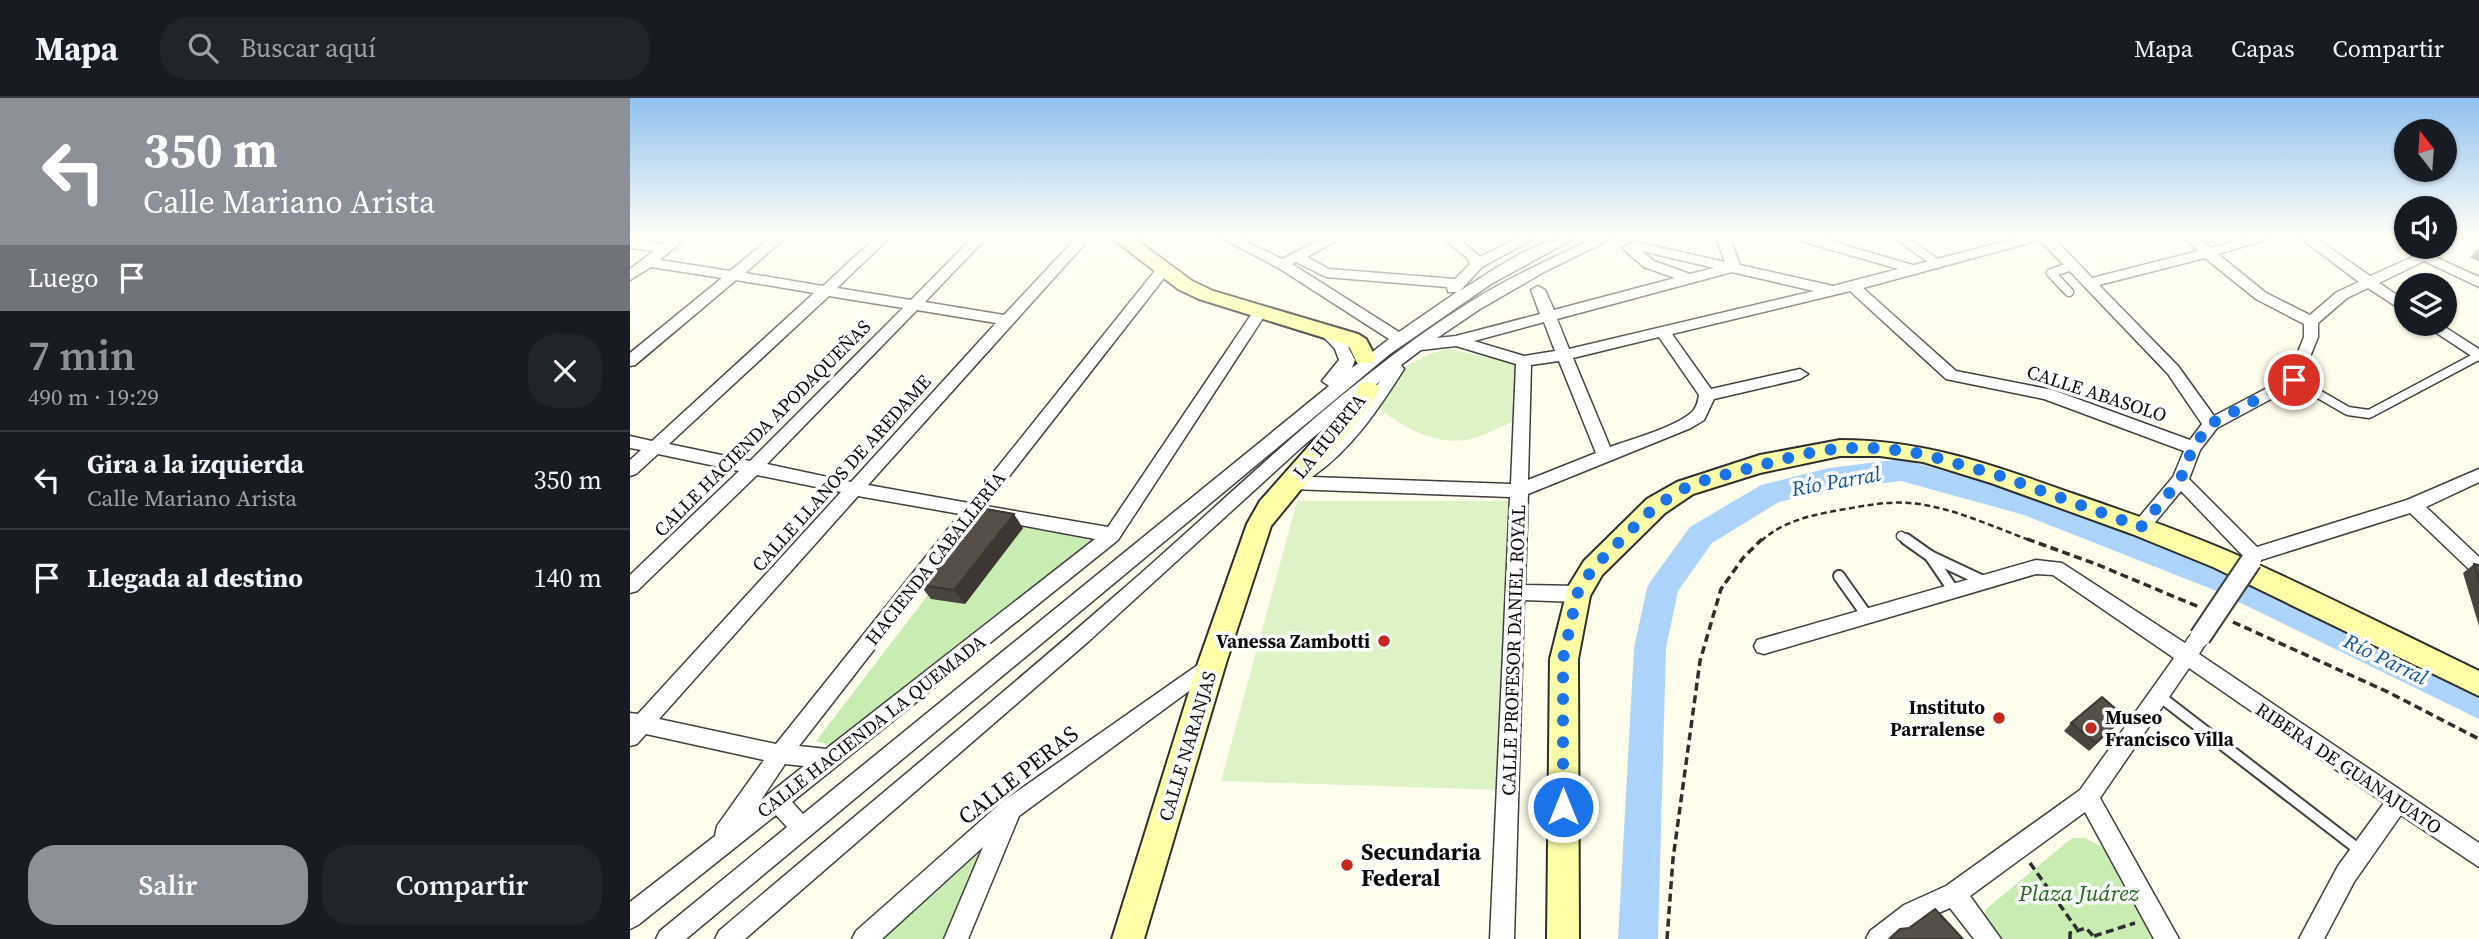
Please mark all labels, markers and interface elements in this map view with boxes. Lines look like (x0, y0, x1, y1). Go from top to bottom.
search box (160, 17, 650, 80)
text: Mapa (35, 26, 118, 71)
icon: search (184, 29, 222, 67)
text: Buscar aquí (240, 30, 376, 66)
text: Mapa (2134, 32, 2193, 65)
text: Capas (2231, 32, 2295, 65)
text: Compartir (2333, 32, 2444, 65)
text: 350 m (143, 116, 278, 183)
north arrow (2394, 119, 2457, 182)
map controls (2394, 119, 2457, 336)
icon: left (28, 126, 119, 217)
text: Calle Mariano Arista (143, 180, 435, 224)
button: sound (2394, 196, 2457, 259)
icon: arrive (113, 259, 151, 297)
text: Luego (28, 260, 99, 296)
button: layers (2394, 273, 2457, 336)
street label: CALLE HACIENDA APODAQUEÑAS (648, 314, 876, 542)
text: 7 min (28, 326, 136, 384)
button: close (528, 334, 602, 408)
pin (2264, 350, 2324, 410)
street label: CALLE ABASOLO (2024, 358, 2170, 428)
icon: arrive (2275, 361, 2313, 399)
street label: CALLE LLANOS DE AREDAME (746, 369, 936, 577)
text: 490 m · 19:29 (28, 381, 159, 413)
street label: LA HUERTA (1287, 388, 1372, 484)
text: Gira a la izquierda (87, 446, 304, 482)
water label: Río Parral (1788, 459, 1883, 503)
icon: left (28, 461, 66, 499)
text: 350 m (534, 462, 602, 498)
street label: HACIENDA CABALLERÍA (859, 465, 1011, 650)
text: Calle Mariano Arista (87, 482, 297, 514)
street label: CALLE PROFESOR DANIEL ROYAL (1495, 504, 1531, 796)
icon: arrive (28, 559, 66, 597)
text: Llegada al destino (87, 560, 303, 596)
text: 140 m (534, 560, 602, 596)
water label: Río Parral (2338, 626, 2433, 692)
street label: CALLE HACIENDA LA QUEMADA (751, 628, 991, 824)
place label: Vanessa Zambotti (1216, 628, 1370, 654)
marker: Vanessa Zambotti (1376, 633, 1392, 649)
street label: CALLE NARANJAS (1152, 668, 1222, 824)
place label: Instituto Parralense (1890, 694, 1985, 742)
street label: RIBERA DE GUANAJUATO (2251, 696, 2447, 840)
place label: Museo Francisco Villa (2105, 704, 2235, 752)
marker: Instituto Parralense (1991, 710, 2007, 726)
street label: CALLE PERAS (951, 718, 1085, 832)
marker: Museo Francisco Villa (2083, 720, 2099, 736)
position arrow (1526, 770, 1600, 844)
place label: Secundaria Federal (1361, 836, 1482, 894)
button: Salir (28, 845, 308, 925)
button: Compartir (322, 845, 602, 925)
marker: Secundaria Federal (1339, 857, 1355, 873)
park label: Plaza Juárez (2018, 877, 2141, 909)

